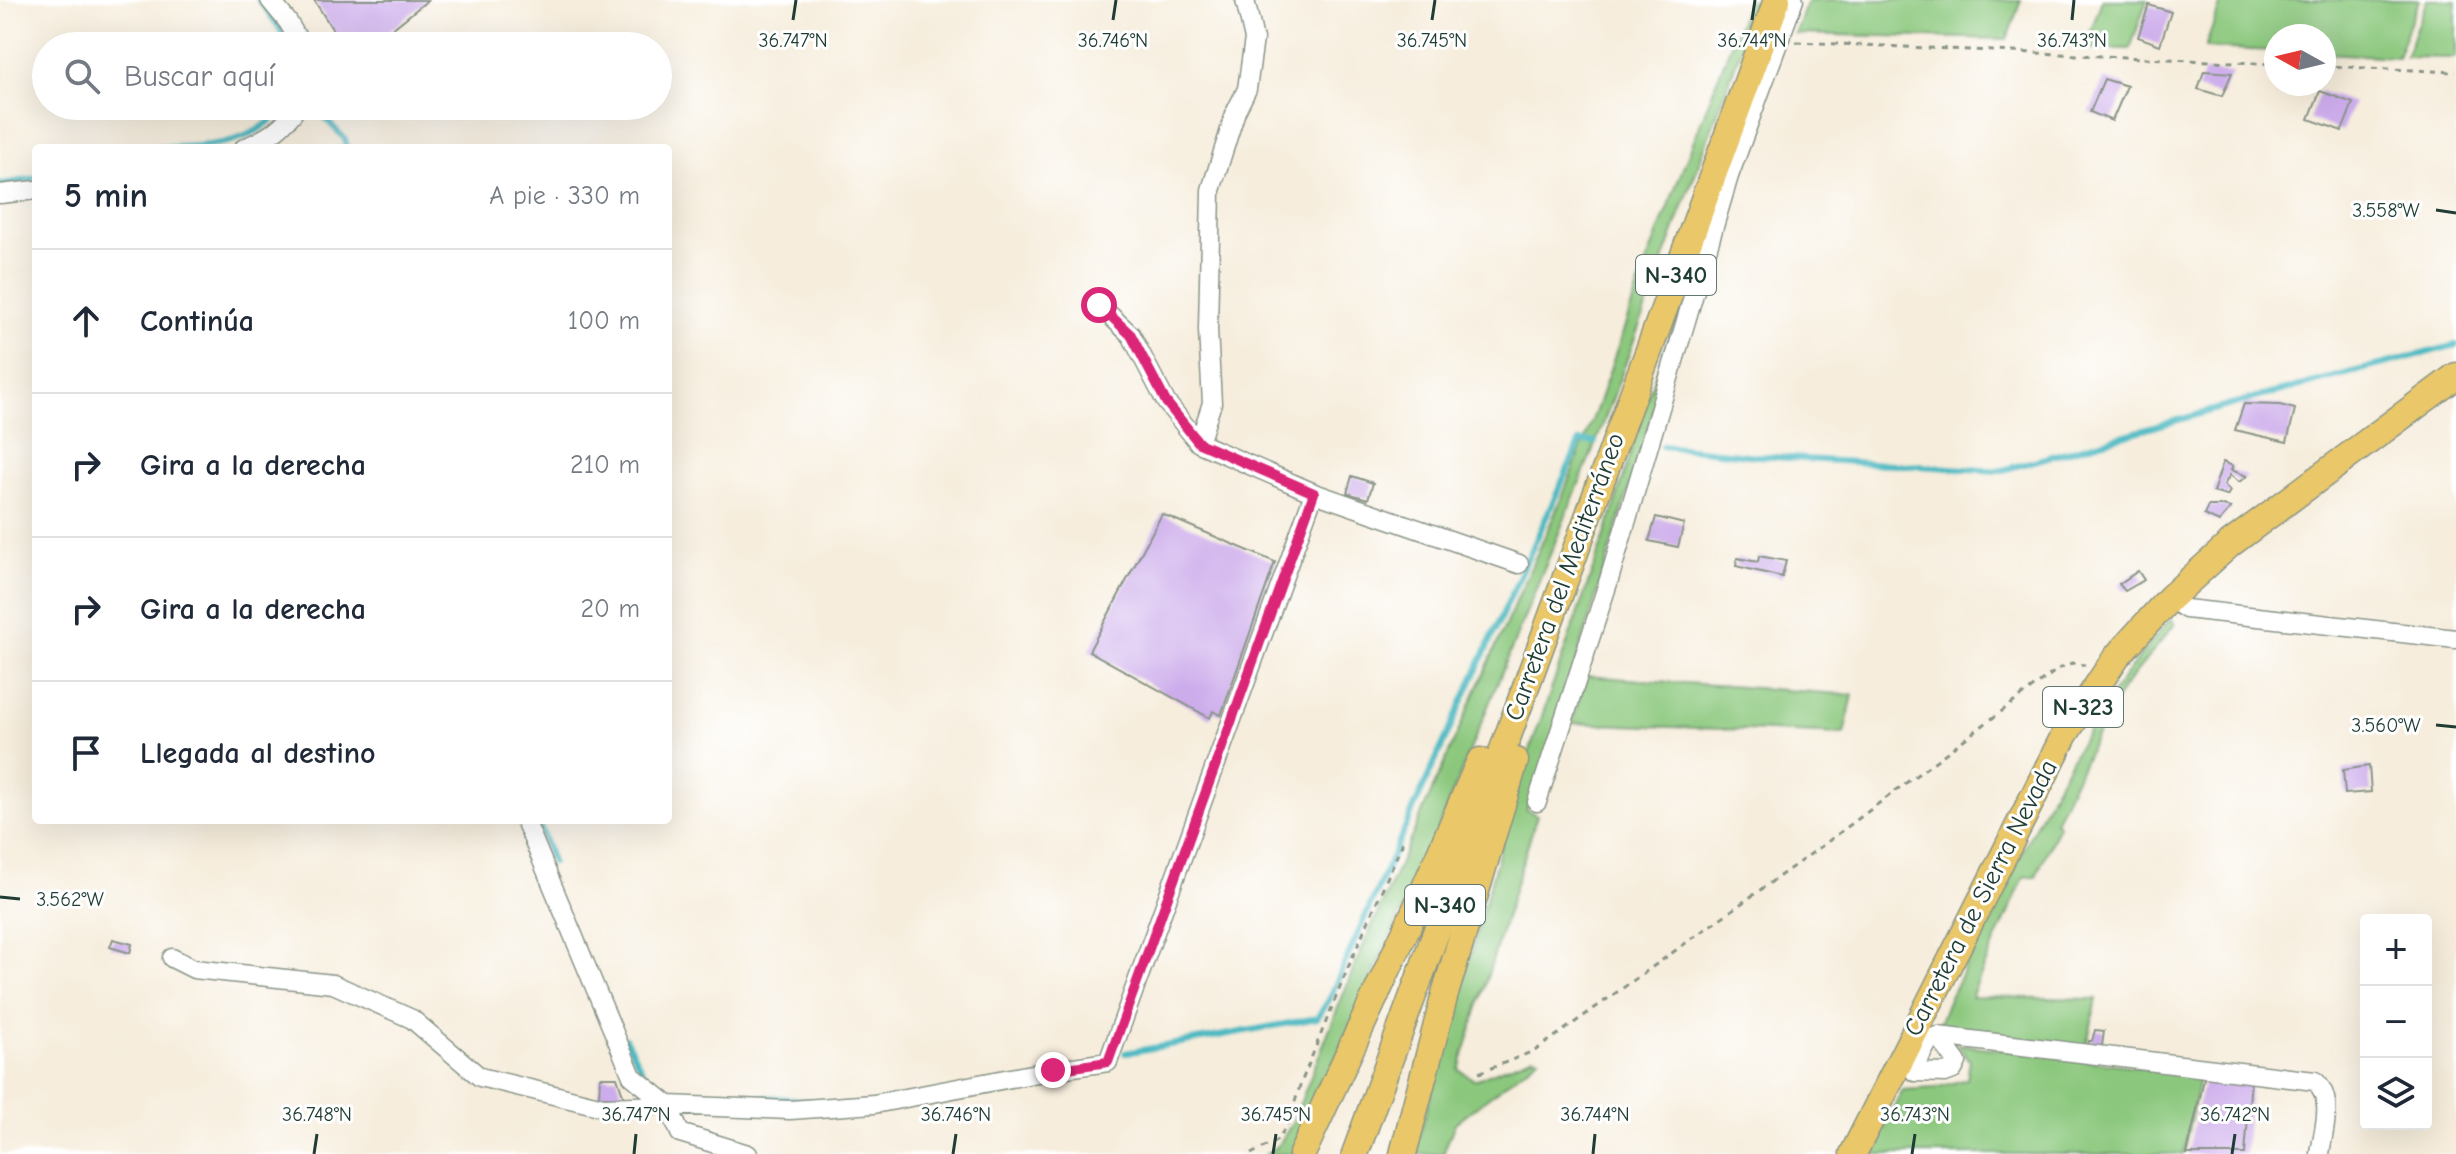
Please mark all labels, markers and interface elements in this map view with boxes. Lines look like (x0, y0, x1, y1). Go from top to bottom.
north arrow (2264, 24, 2336, 96)
text: 36.747°N (758, 29, 828, 52)
text: 36.746°N (1078, 29, 1148, 52)
text: 36.745°N (1397, 29, 1467, 52)
text: 36.744°N (1717, 29, 1787, 52)
text: 36.743°N (2037, 29, 2107, 52)
search box (32, 32, 672, 120)
icon: search (60, 54, 104, 98)
text: Buscar aquí (124, 59, 275, 94)
text: 5 min (64, 176, 148, 216)
text: A pie · 330 m (489, 181, 640, 211)
text: 3.558°W (2352, 199, 2420, 222)
road number: N-340 (1636, 255, 1716, 295)
route start (1081, 287, 1117, 323)
icon: ahead (64, 299, 108, 343)
text: Continúa (140, 304, 254, 339)
text: 100 m (568, 306, 640, 336)
street label: Carretera del Mediterráneo (1499, 429, 1631, 725)
icon: right (64, 443, 108, 487)
text: Gira a la derecha (140, 448, 366, 483)
text: 210 m (570, 450, 640, 480)
icon: right (64, 587, 108, 631)
text: Gira a la derecha (140, 592, 366, 627)
text: 20 m (580, 594, 640, 624)
road number: N-323 (2043, 687, 2123, 727)
text: 3.560°W (2351, 714, 2421, 737)
icon: arrive (64, 731, 108, 775)
text: Llegada al destino (140, 736, 376, 771)
street label: Carretera de Sierra Nevada (1898, 755, 2064, 1041)
road number: N-340 (1405, 885, 1485, 925)
text: 3.562°W (36, 888, 104, 911)
map controls (2360, 914, 2432, 1130)
button: + (2360, 914, 2432, 986)
button: − (2360, 986, 2432, 1058)
route end (1035, 1052, 1071, 1088)
button: layers (2360, 1058, 2432, 1130)
text: 36.748°N (282, 1103, 352, 1126)
text: 36.747°N (601, 1103, 671, 1126)
text: 36.746°N (921, 1103, 991, 1126)
text: 36.745°N (1241, 1103, 1311, 1126)
text: 36.744°N (1560, 1103, 1630, 1126)
text: 36.743°N (1880, 1103, 1950, 1126)
text: 36.742°N (2200, 1103, 2270, 1126)

